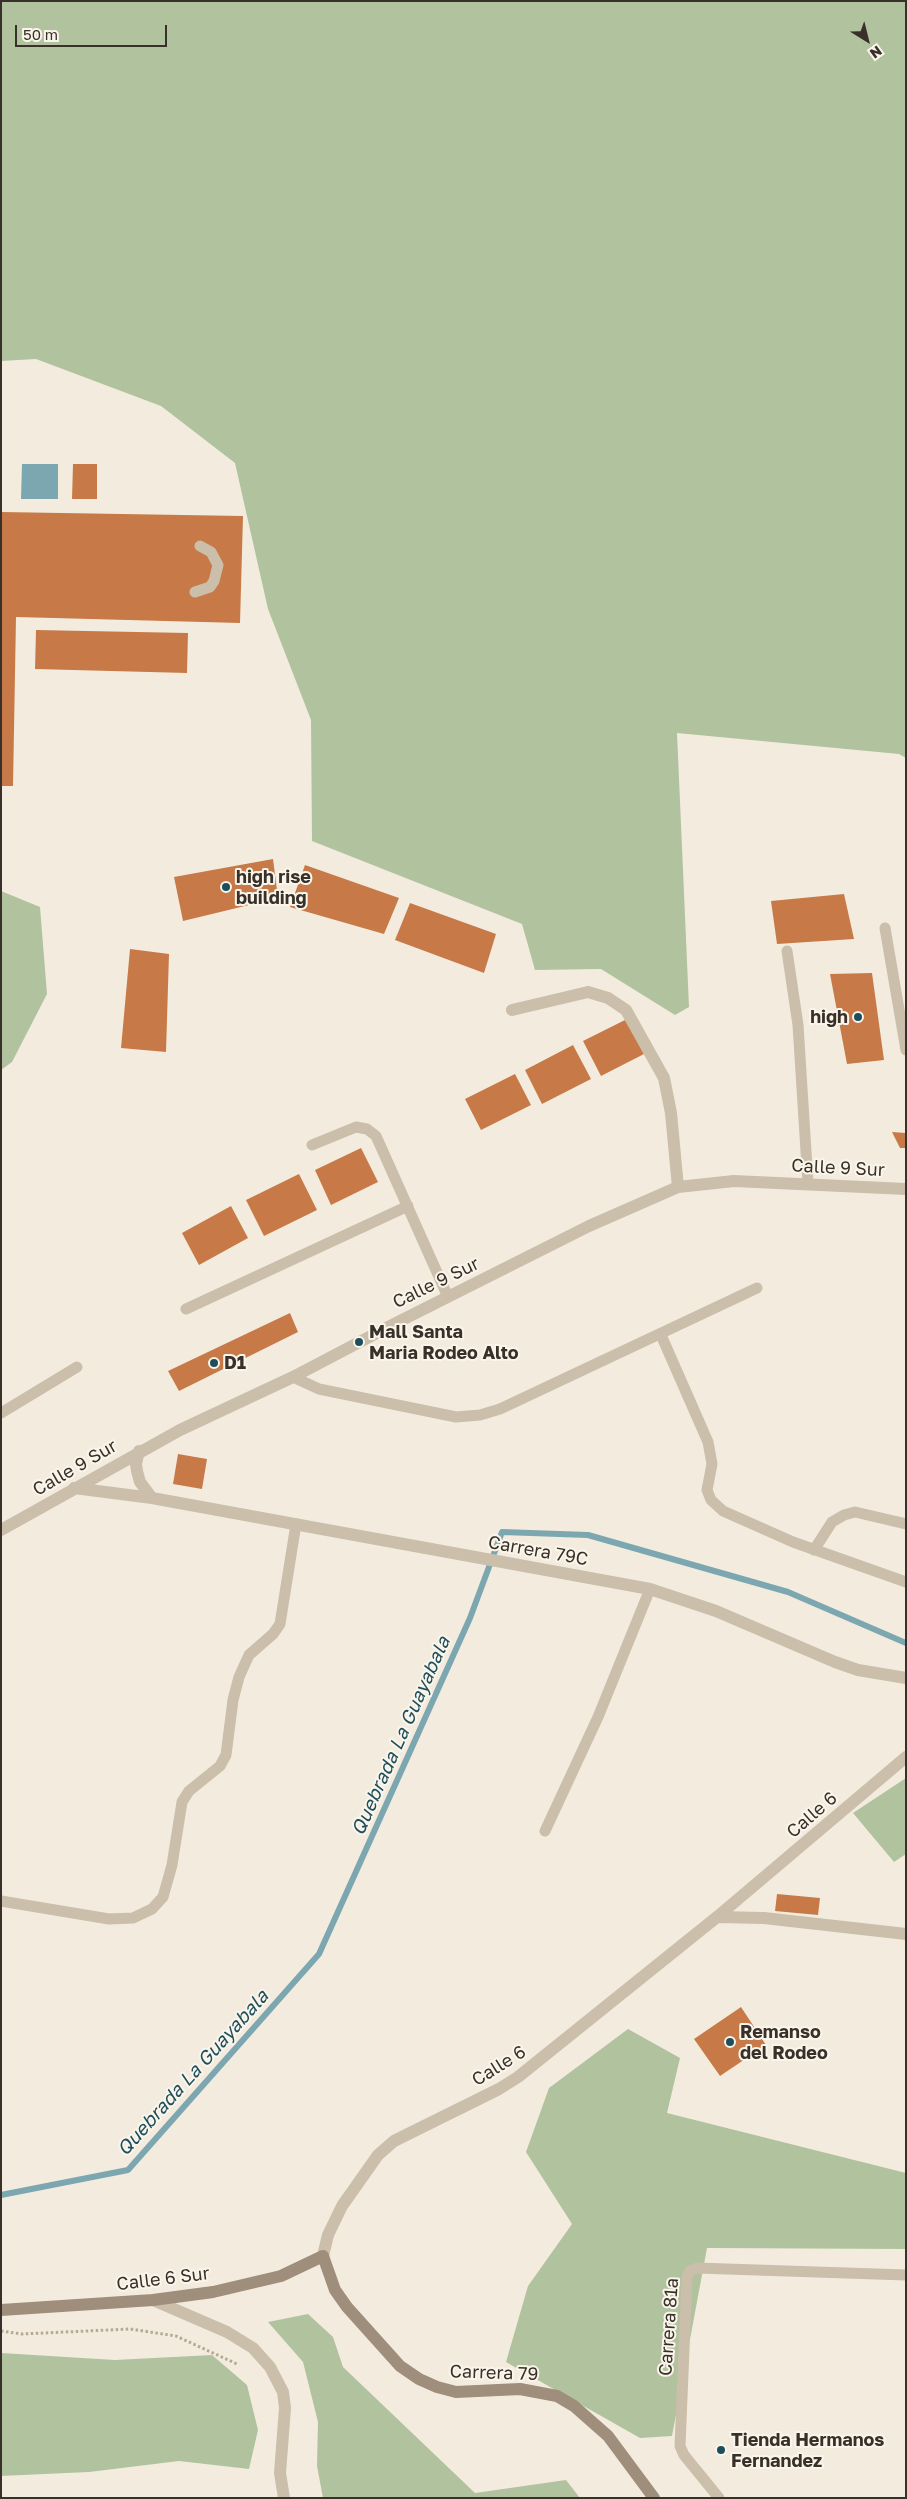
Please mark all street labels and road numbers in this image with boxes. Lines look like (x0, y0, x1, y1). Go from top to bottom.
street label: Calle 9 Sur (791, 1155, 885, 1181)
street label: Calle 9 Sur (389, 1253, 483, 1313)
street label: Calle 9 Sur (29, 1435, 121, 1501)
street label: Carrera 79C (486, 1532, 590, 1570)
street label: Calle 6 (782, 1787, 842, 1843)
street label: Calle 6 (468, 2041, 530, 2091)
street label: Calle 6 Sur (115, 2263, 211, 2295)
street label: Carrera 81a (655, 2277, 683, 2377)
street label: Carrera 79 (449, 2361, 539, 2385)

